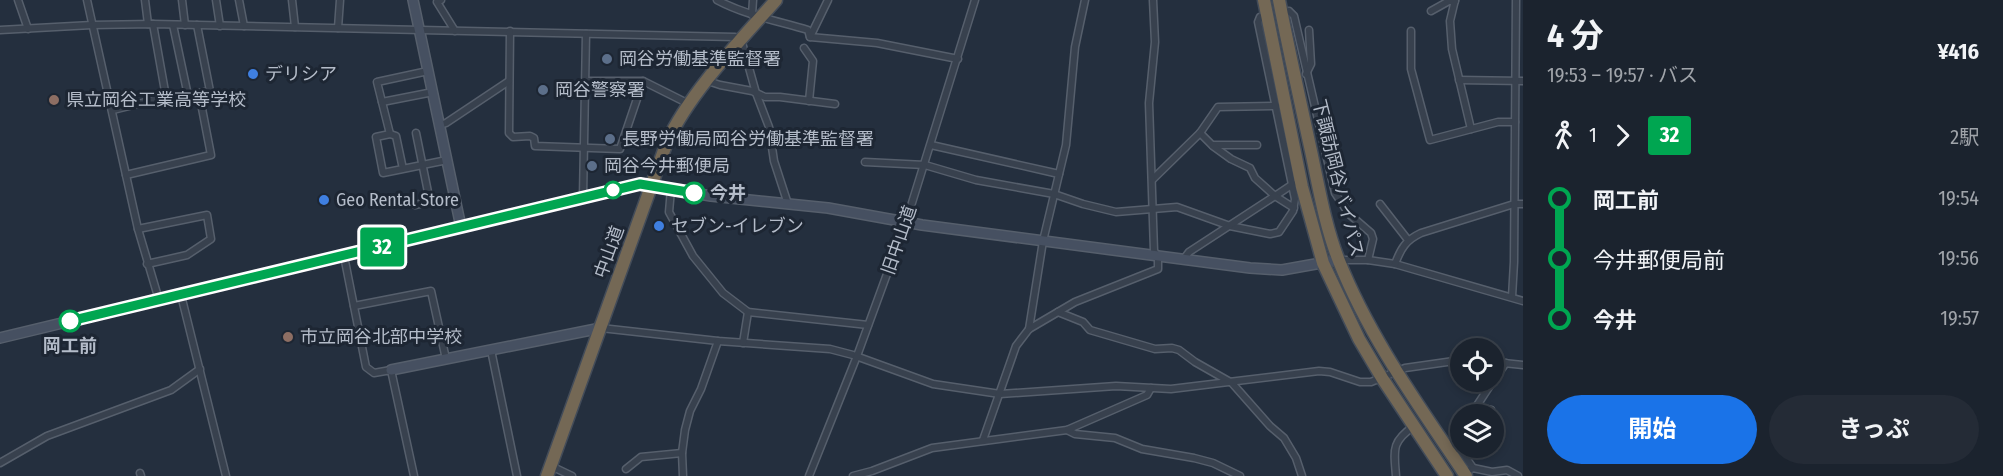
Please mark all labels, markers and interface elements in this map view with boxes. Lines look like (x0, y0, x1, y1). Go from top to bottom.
text: 4 分 (1547, 16, 1604, 56)
text: ¥416 (1937, 38, 1979, 65)
place label: 岡谷労働基準監督署 (619, 48, 781, 70)
marker: 岡谷労働基準監督署 (600, 52, 614, 66)
place label: デリシア (265, 63, 337, 85)
text: 19:53 – 19:57 · バス (1547, 63, 1698, 87)
marker: デリシア (246, 67, 260, 81)
place label: 岡谷警察署 (555, 79, 645, 101)
marker: 岡谷警察署 (536, 83, 550, 97)
place label: 県立岡谷工業高等学校 (66, 89, 246, 111)
marker: 県立岡谷工業高等学校 (47, 93, 61, 107)
street label: 下諏訪岡谷バイパス (1308, 97, 1368, 259)
icon: walk (1547, 119, 1580, 152)
icon: forward (1606, 119, 1639, 152)
text: 32 (1660, 122, 1679, 148)
text: 1 (1589, 123, 1597, 147)
text: 2駅 (1950, 125, 1979, 149)
place label: 長野労働局岡谷労働基準監督署 (622, 128, 874, 150)
marker: 長野労働局岡谷労働基準監督署 (603, 132, 617, 146)
place label: 岡谷今井郵便局 (604, 155, 730, 177)
marker: 岡谷今井郵便局 (585, 159, 599, 173)
unlabelled marker (604, 181, 622, 199)
marker: 今井 (683, 182, 705, 204)
place label: 今井 (710, 182, 746, 204)
text: 19:54 (1938, 186, 1979, 210)
text: 岡工前 (1593, 187, 1659, 214)
place label: Geo Rental Store (336, 189, 459, 211)
marker: Geo Rental Store (317, 193, 331, 207)
street label: 旧中山道 (877, 202, 921, 278)
place label: セブン-イレブン (671, 215, 804, 237)
marker: セブン-イレブン (652, 219, 666, 233)
street label: 中山道 (589, 223, 629, 281)
line badge: 32 (355, 228, 409, 266)
text: 32 (372, 234, 392, 260)
text: 19:56 (1938, 246, 1979, 270)
text: 今井郵便局前 (1593, 247, 1725, 274)
text: 19:57 (1940, 306, 1979, 330)
text: 今井 (1593, 307, 1637, 334)
marker: 岡工前 (59, 310, 81, 332)
place label: 市立岡谷北部中学校 (300, 326, 462, 348)
marker: 市立岡谷北部中学校 (281, 330, 295, 344)
place label: 岡工前 (43, 335, 97, 357)
map controls (1450, 338, 1504, 458)
button: locate (1450, 338, 1504, 392)
button: 開始 (1547, 395, 1757, 464)
button: きっぷ (1769, 395, 1979, 464)
button: layers (1450, 404, 1504, 458)

